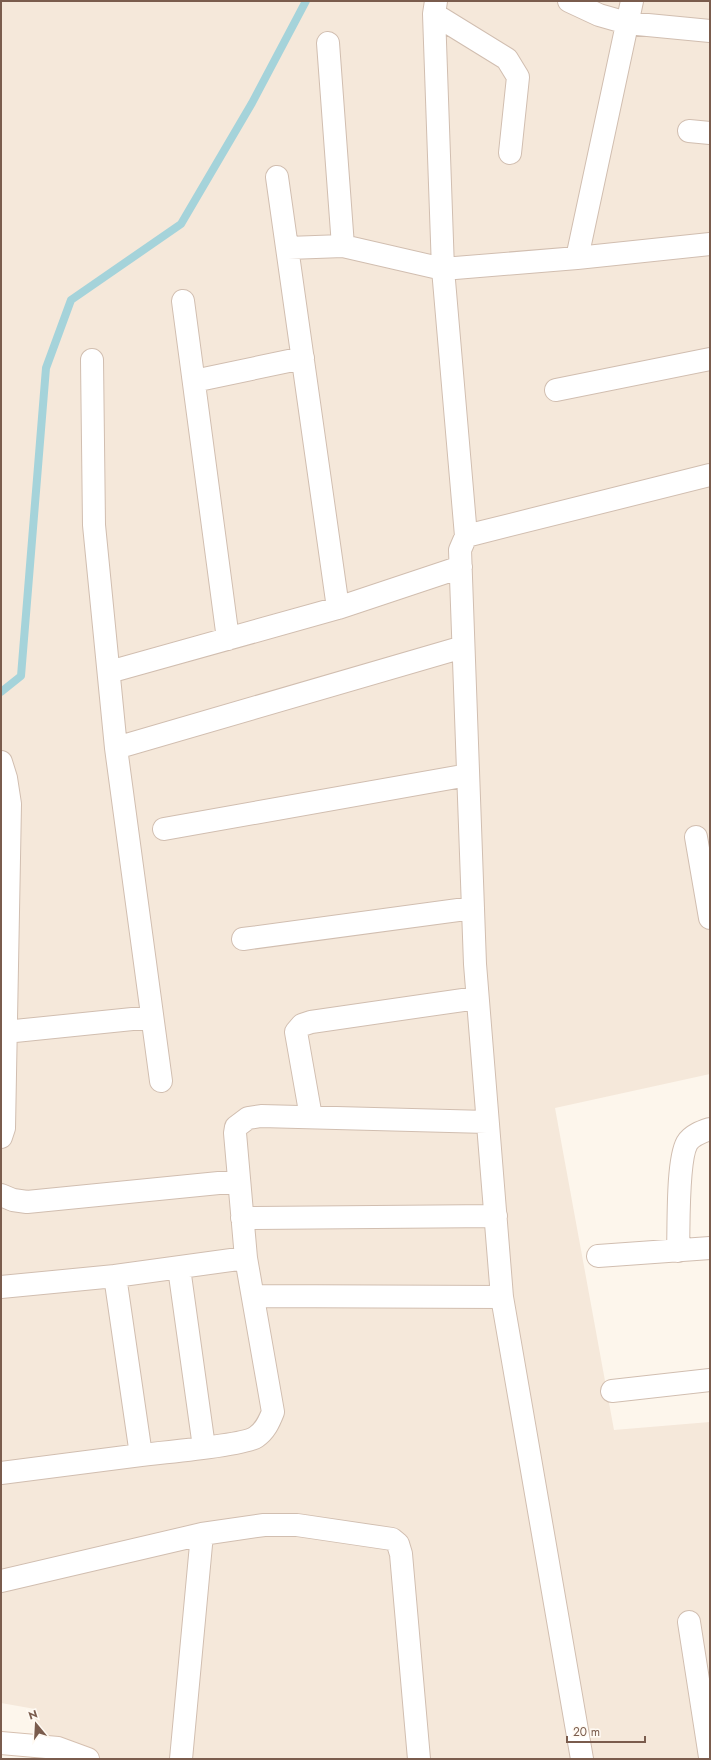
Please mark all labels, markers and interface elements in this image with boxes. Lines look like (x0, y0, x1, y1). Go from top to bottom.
north arrow (16, 1704, 56, 1744)
text: N (26, 1706, 40, 1723)
scale bar (567, 1718, 645, 1744)
text: 20 m (573, 1723, 600, 1741)

